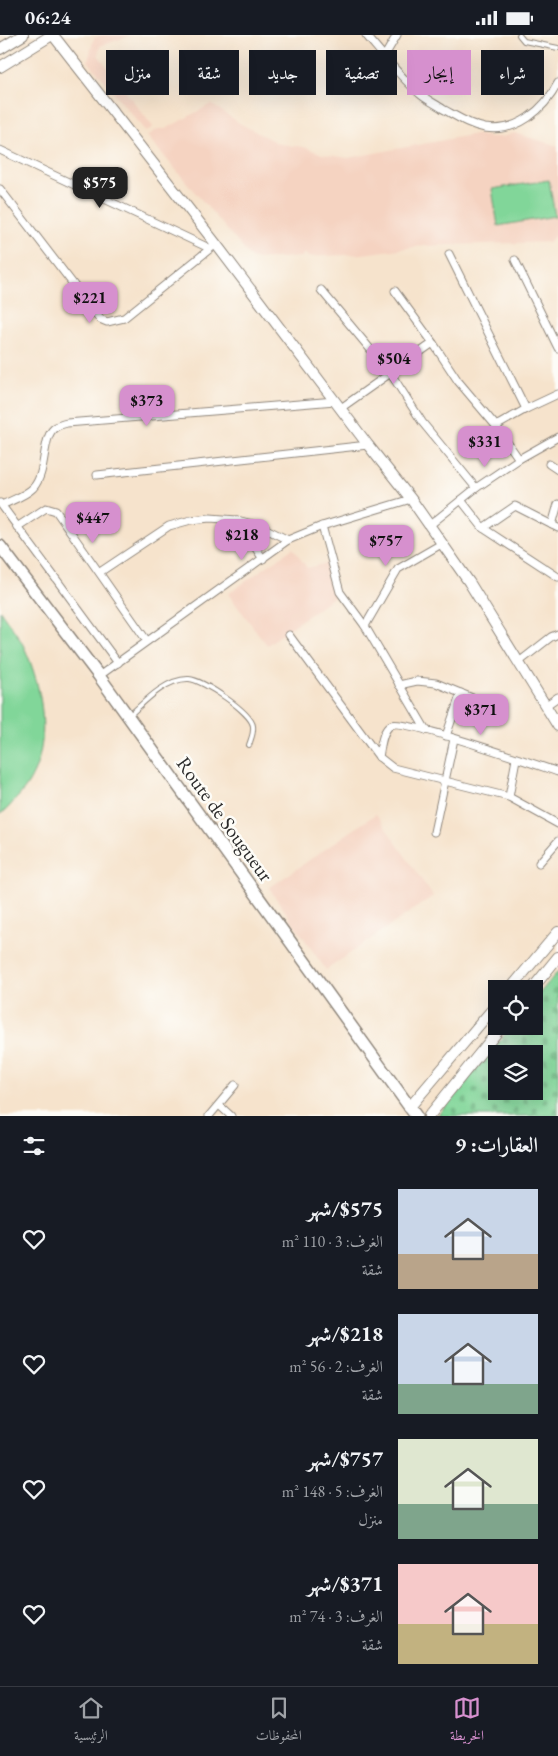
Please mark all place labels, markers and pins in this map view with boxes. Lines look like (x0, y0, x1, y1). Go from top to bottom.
pin: $575 (70, 167, 130, 209)
pin: $221 (60, 281, 120, 324)
pin: $504 (364, 343, 424, 385)
pin: $373 (117, 385, 177, 427)
pin: $331 (455, 425, 515, 468)
pin: $447 (63, 501, 123, 544)
pin: $218 (212, 519, 272, 561)
pin: $757 (356, 525, 416, 567)
pin: $371 (451, 693, 511, 736)

